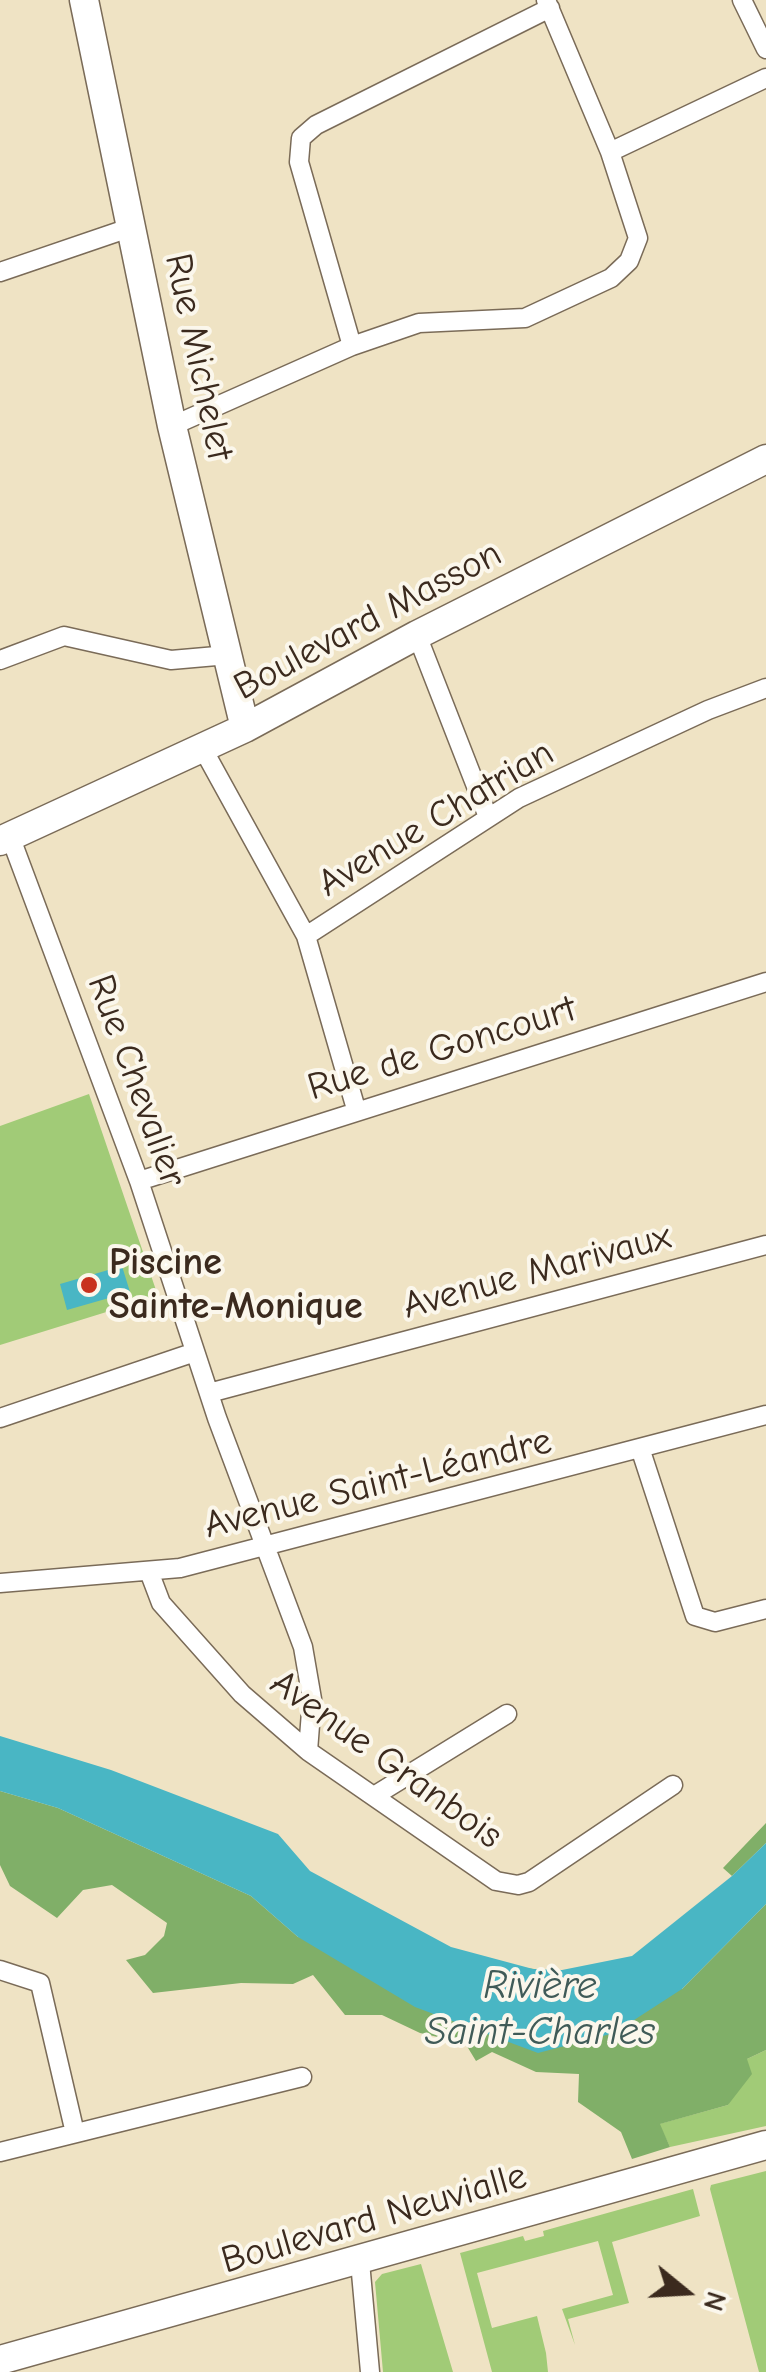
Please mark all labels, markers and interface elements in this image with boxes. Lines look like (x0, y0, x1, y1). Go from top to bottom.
street label: Rue Michelet (154, 249, 242, 465)
street label: Boulevard Masson (227, 531, 509, 711)
street label: Avenue Chatrian (310, 731, 562, 907)
street label: Rue Chevalier (77, 969, 195, 1193)
street label: Rue de Goncourt (303, 987, 581, 1111)
street label: Avenue Marivaux (398, 1214, 676, 1330)
place label: Piscine Sainte-Monique (109, 1240, 363, 1330)
marker: Piscine Sainte-Monique (78, 1274, 100, 1296)
street label: Avenue Saint-Léandre (200, 1419, 556, 1549)
street label: Avenue Granbois (261, 1661, 511, 1859)
water label: Rivière Saint-Charles (425, 1963, 655, 2057)
street label: Boulevard Neuvialle (216, 2154, 532, 2284)
north arrow (636, 2242, 736, 2342)
text: N (696, 2288, 733, 2315)

